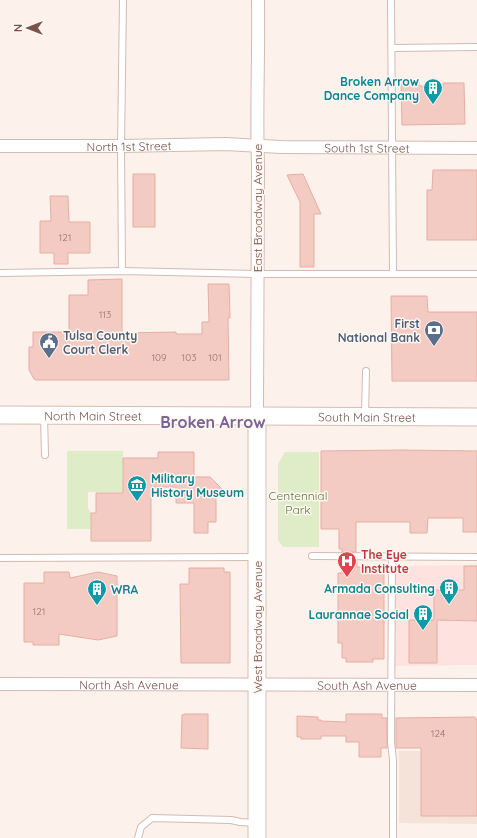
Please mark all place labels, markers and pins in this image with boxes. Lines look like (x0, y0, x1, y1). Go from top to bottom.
place label: Broken Arrow Dance Company (324, 74, 419, 103)
building icon: Broken Arrow Dance Company (422, 77, 444, 105)
place label: First National Bank (338, 316, 420, 345)
bank icon: First National Bank (423, 319, 445, 347)
place label: Tulsa County Court Clerk (63, 328, 137, 357)
public building icon: Tulsa County Court Clerk (38, 331, 60, 359)
place label: Military History Museum (151, 471, 244, 500)
museum icon: Military History Museum (126, 474, 148, 502)
place label: The Eye Institute (361, 547, 409, 576)
hospital icon: The Eye Institute (336, 550, 358, 578)
building icon: Armada Consulting (438, 577, 460, 605)
building icon: WRA (86, 578, 108, 606)
place label: Armada Consulting (324, 581, 435, 596)
place label: WRA (111, 582, 139, 597)
building icon: Laurannae Social (412, 603, 434, 631)
place label: Laurannae Social (308, 607, 409, 622)

